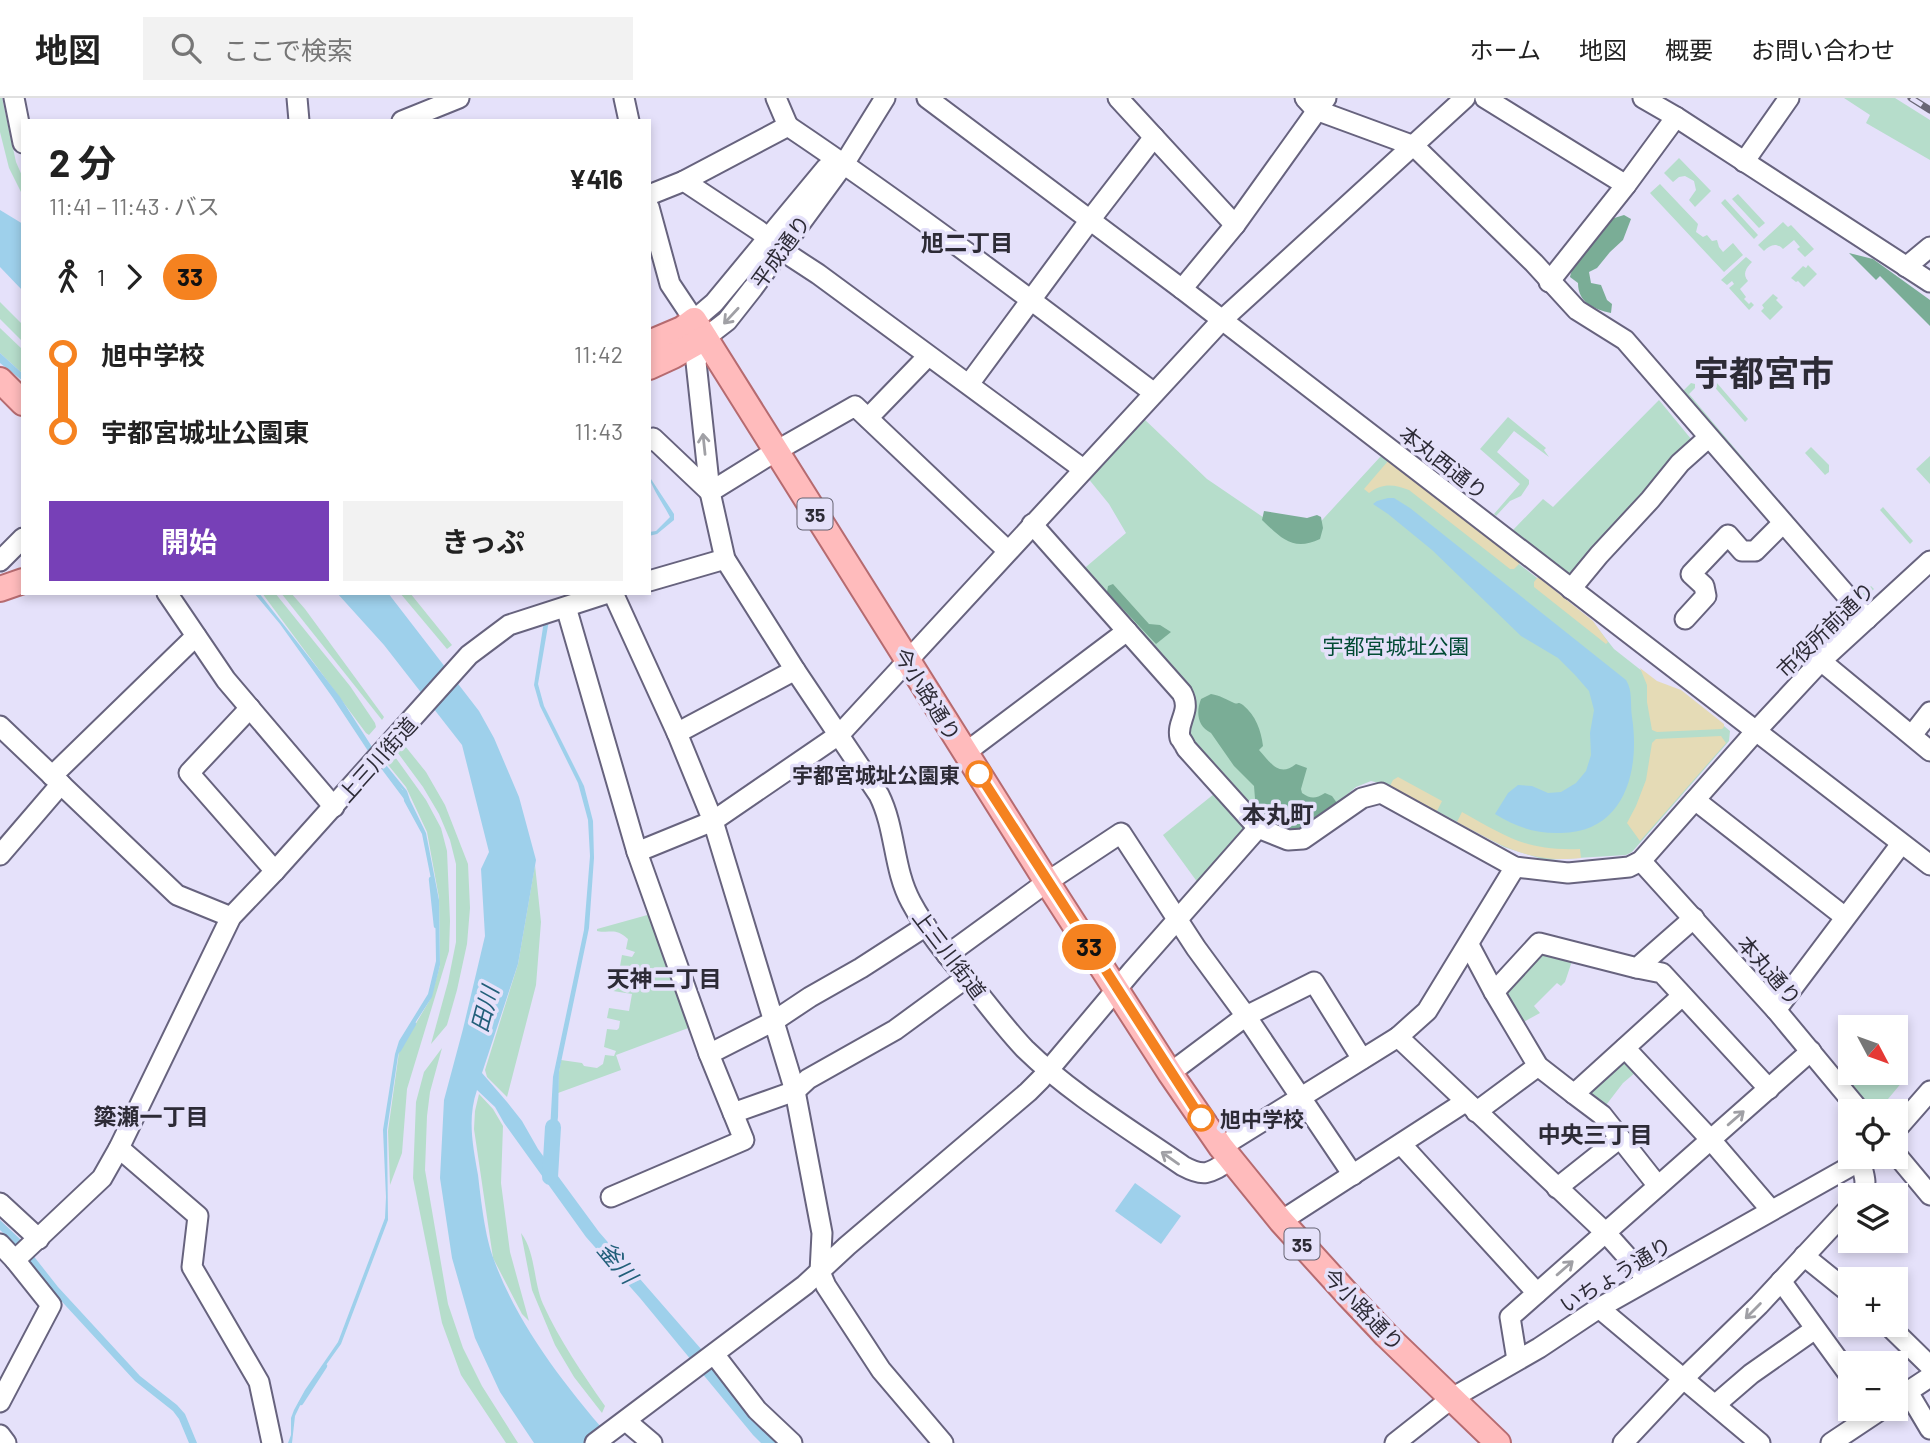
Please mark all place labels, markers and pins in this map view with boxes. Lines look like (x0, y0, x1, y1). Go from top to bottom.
marker: 宇都宮城址公園東 (966, 761, 992, 787)
place label: 宇都宮城址公園東 (792, 762, 960, 787)
marker: 旭中学校 (1188, 1105, 1214, 1131)
place label: 旭中学校 (1220, 1106, 1304, 1131)

